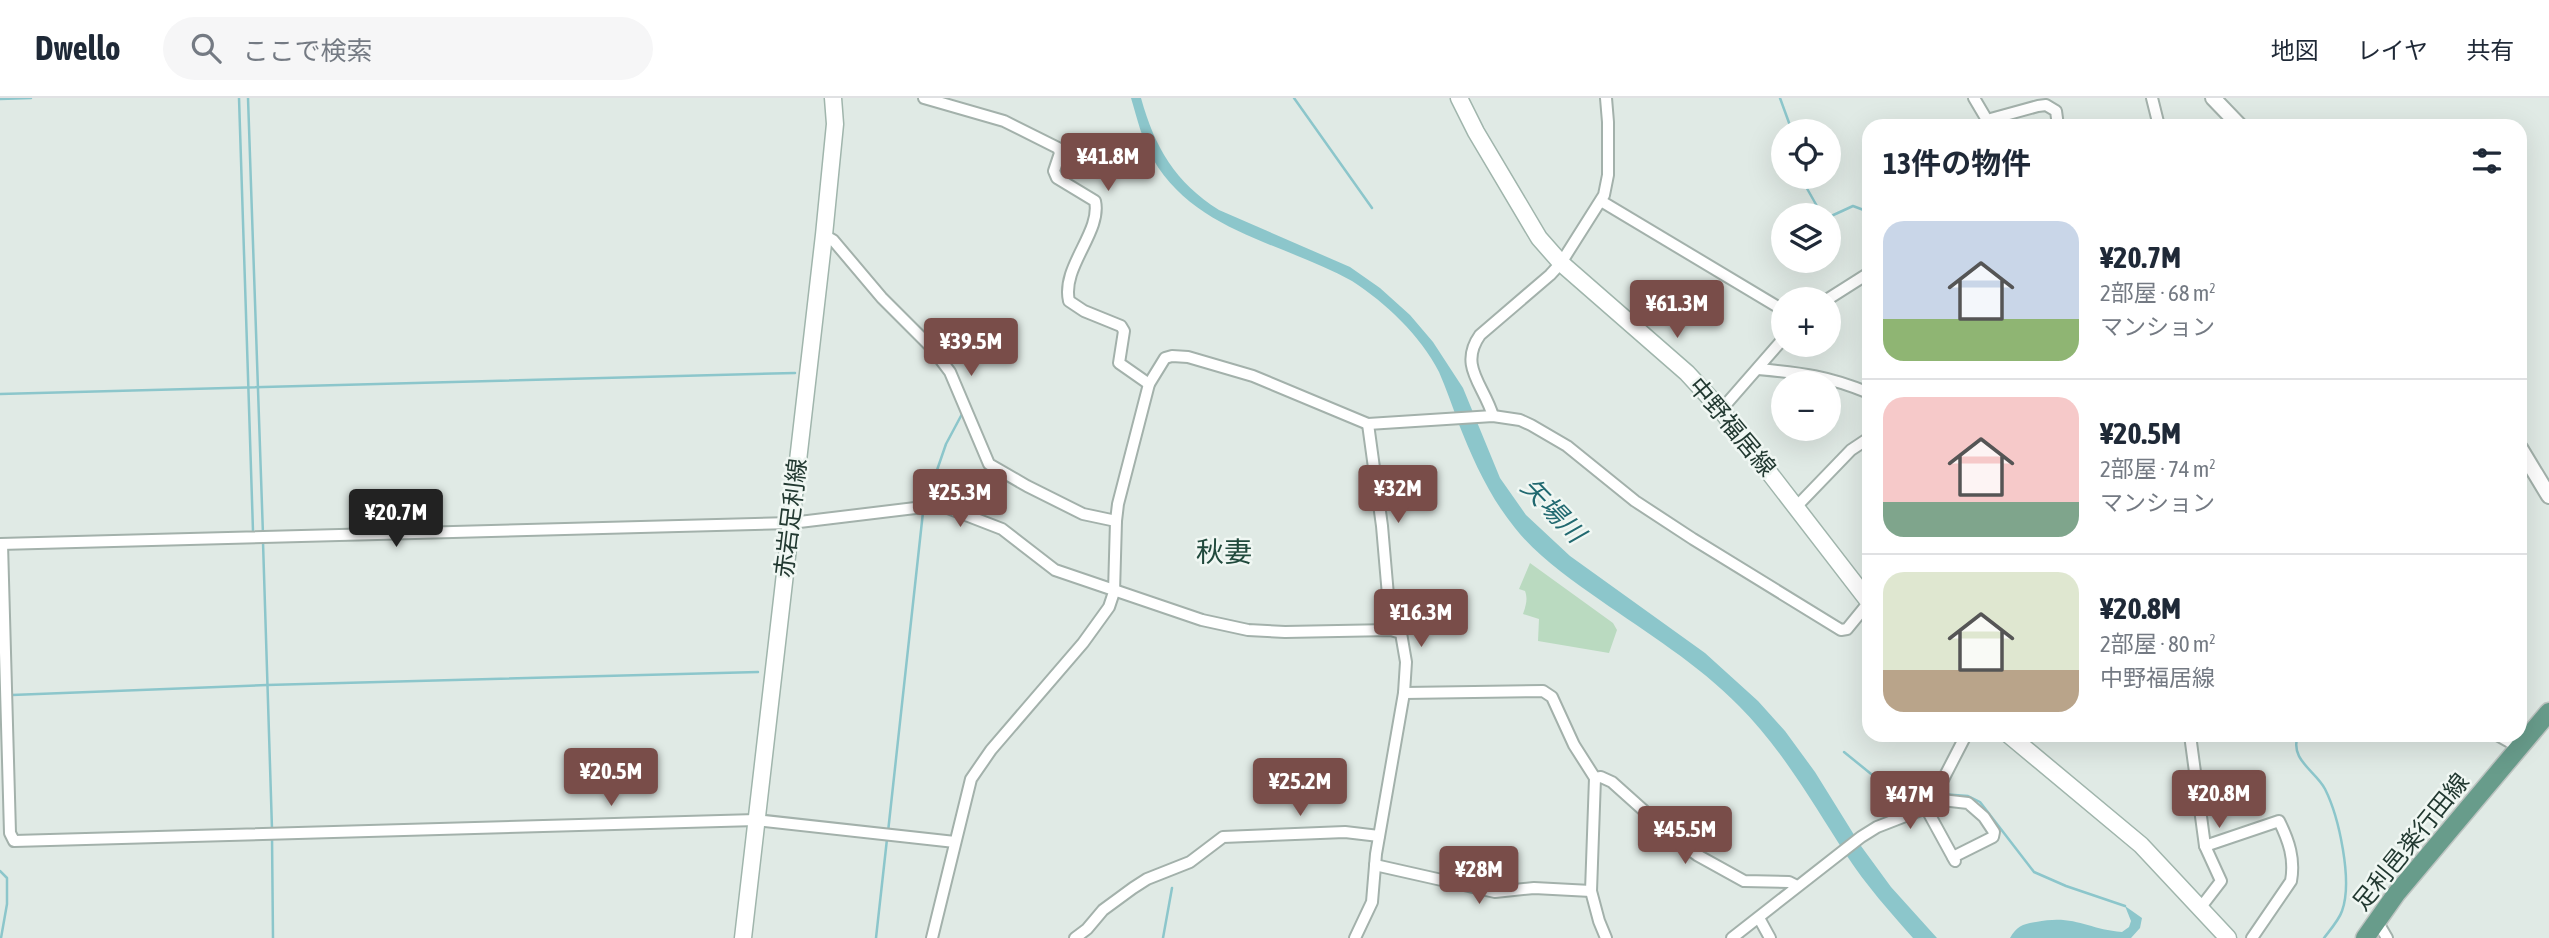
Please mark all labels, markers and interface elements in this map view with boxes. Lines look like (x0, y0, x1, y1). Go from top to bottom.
search box (163, 17, 653, 80)
text: Dwello (35, 29, 121, 67)
icon: search (187, 29, 225, 67)
text: ここで検索 (243, 36, 373, 66)
text: 地図 (2271, 37, 2319, 64)
text: レイヤ (2357, 37, 2428, 64)
text: 共有 (2466, 37, 2514, 64)
map controls (1771, 119, 1841, 441)
button: locate (1771, 119, 1841, 189)
pin: ¥41.8M (1051, 134, 1165, 193)
icon: filters (2468, 142, 2506, 180)
text: ¥41.8M (1077, 143, 1139, 169)
text: 13件の物件 (1883, 146, 2031, 180)
button: layers (1771, 203, 1841, 273)
text: ¥20.7M (2100, 240, 2181, 274)
icon: home (1939, 249, 2023, 333)
pin: ¥61.3M (1620, 280, 1734, 340)
text: 2部屋 · 68 m² (2100, 280, 2216, 306)
button: + (1771, 287, 1841, 357)
text: ¥61.3M (1646, 290, 1708, 316)
text: マンション (2100, 314, 2215, 340)
pin: ¥39.5M (914, 318, 1028, 378)
text: ¥39.5M (940, 328, 1002, 354)
button: − (1771, 371, 1841, 441)
street label: 中野福居線 (1683, 372, 1781, 481)
text: ¥20.5M (2100, 416, 2181, 450)
icon: home (1939, 425, 2023, 509)
text: 2部屋 · 74 m² (2100, 456, 2216, 482)
street label: 赤岩足利線 (770, 457, 811, 579)
pin: ¥32M (1357, 466, 1439, 525)
pin: ¥25.3M (903, 470, 1017, 529)
water label: 矢場川 (1515, 472, 1593, 551)
text: ¥32M (1374, 475, 1422, 501)
text: ¥25.3M (929, 479, 991, 505)
pin: ¥20.7M (339, 490, 453, 549)
text: マンション (2100, 490, 2215, 516)
text: ¥20.7M (365, 499, 427, 525)
district label: 秋妻 (1196, 536, 1252, 568)
pin: ¥16.3M (1364, 589, 1478, 649)
text: ¥20.8M (2100, 591, 2181, 625)
text: ¥16.3M (1390, 599, 1452, 625)
icon: home (1939, 600, 2023, 684)
text: 2部屋 · 80 m² (2100, 631, 2216, 657)
text: 中野福居線 (2100, 665, 2215, 691)
pin: ¥20.5M (554, 748, 668, 808)
text: ¥20.5M (580, 758, 642, 784)
pin: ¥25.2M (1243, 758, 1357, 818)
text: ¥25.2M (1269, 768, 1331, 794)
street label: 足利邑楽行田線 (2347, 768, 2474, 915)
pin: ¥20.8M (2162, 770, 2276, 830)
pin: ¥47M (1869, 772, 1951, 831)
text: ¥20.8M (2188, 780, 2250, 806)
text: ¥47M (1886, 781, 1934, 807)
pin: ¥45.5M (1628, 806, 1742, 866)
text: ¥45.5M (1654, 816, 1716, 842)
pin: ¥28M (1438, 846, 1520, 906)
text: ¥28M (1455, 856, 1503, 882)

